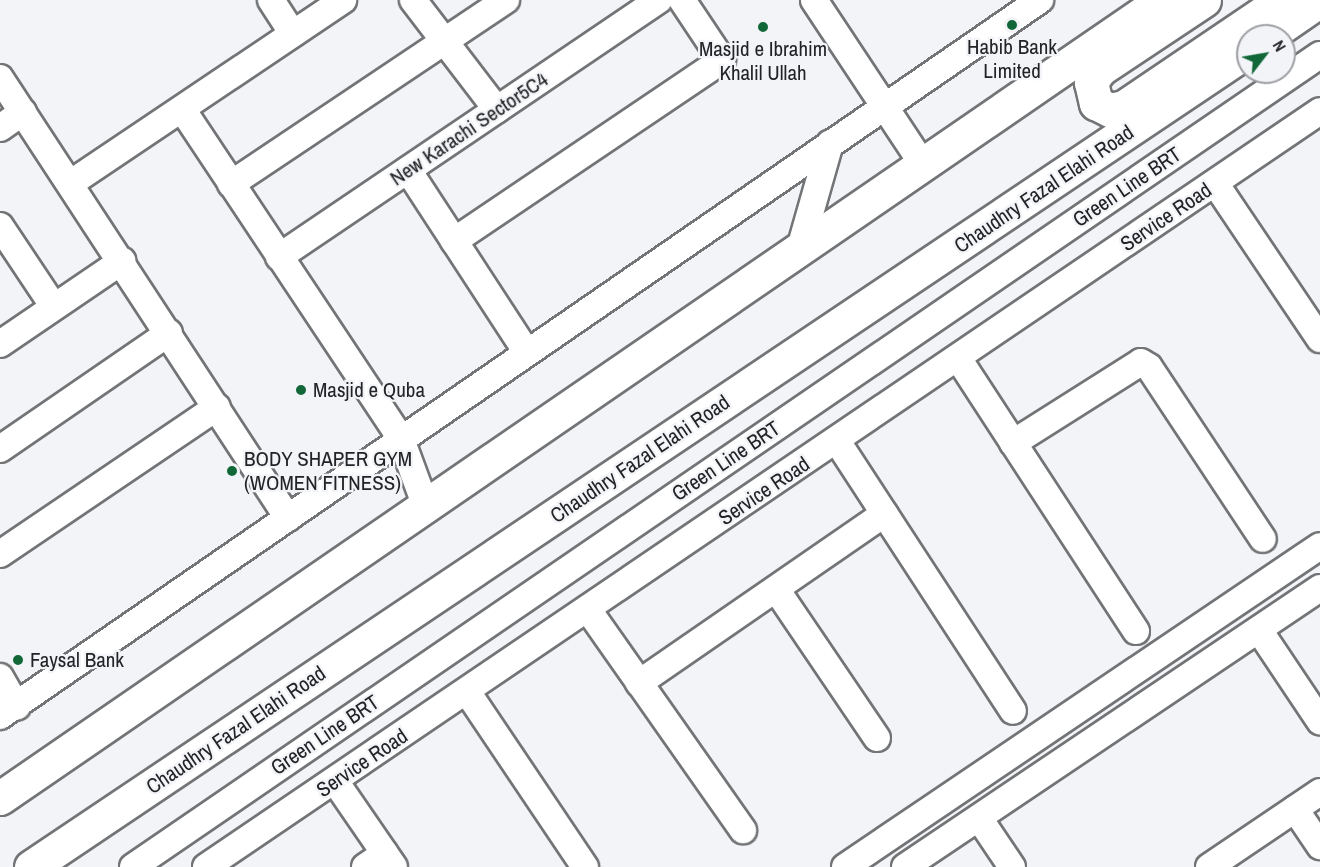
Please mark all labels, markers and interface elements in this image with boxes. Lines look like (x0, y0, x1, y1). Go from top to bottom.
marker: Habib Bank Limited (1005, 18, 1019, 32)
marker: Masjid e Ibrahim Khalil Ullah (756, 20, 770, 34)
north arrow (1236, 24, 1296, 84)
place label: Habib Bank Limited (967, 34, 1057, 84)
place label: Masjid e Ibrahim Khalil Ullah (699, 36, 827, 86)
text: N (1268, 36, 1292, 55)
street label: New Karachi Sector5C4 (385, 67, 553, 191)
street label: Chaudhry Fazal Elahi Road (950, 120, 1138, 258)
street label: Green Line BRT (1068, 142, 1186, 232)
street label: Service Road (1116, 177, 1216, 257)
place label: Masjid e Quba (313, 377, 425, 403)
marker: Masjid e Quba (294, 383, 308, 397)
street label: Chaudhry Fazal Elahi Road (546, 390, 734, 528)
street label: Green Line BRT (667, 416, 785, 506)
place label: BODY SHAPER GYM (WOMEN FITNESS) (244, 446, 412, 496)
street label: Service Road (714, 451, 814, 531)
marker: BODY SHAPER GYM (WOMEN FITNESS) (225, 464, 239, 478)
place label: Faysal Bank (30, 647, 124, 673)
marker: Faysal Bank (11, 653, 25, 667)
street label: Chaudhry Fazal Elahi Road (142, 661, 330, 799)
street label: Green Line BRT (266, 690, 384, 780)
street label: Service Road (312, 723, 412, 803)

